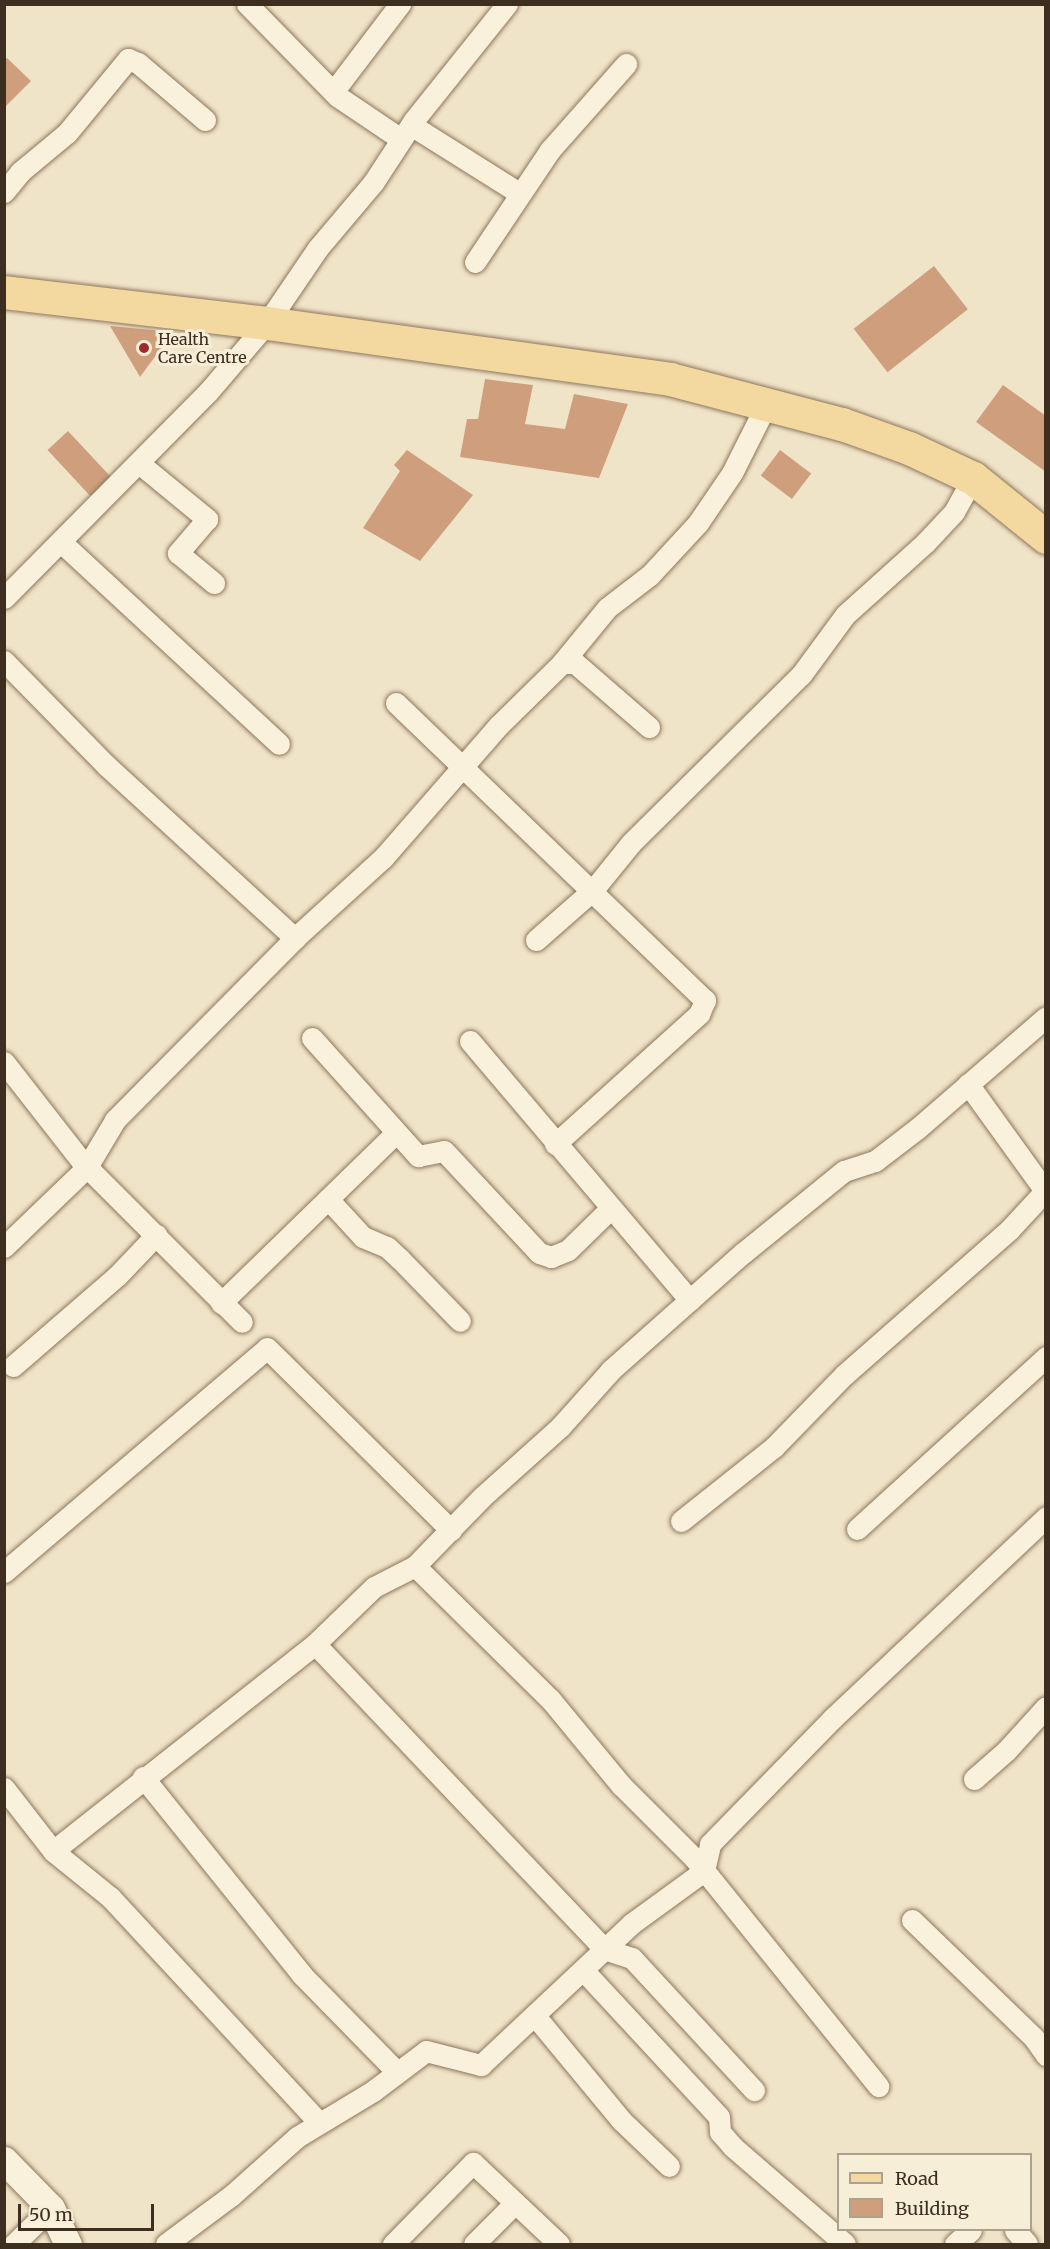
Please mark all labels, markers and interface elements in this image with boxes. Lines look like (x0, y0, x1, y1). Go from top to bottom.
place label: Health Care Centre (158, 329, 247, 367)
marker: Health Care Centre (135, 339, 153, 357)
legend (837, 2153, 1032, 2231)
text: Road (895, 2167, 939, 2190)
scale bar (21, 2192, 158, 2230)
text: Building (895, 2197, 969, 2220)
text: 50 m (29, 2203, 73, 2226)

